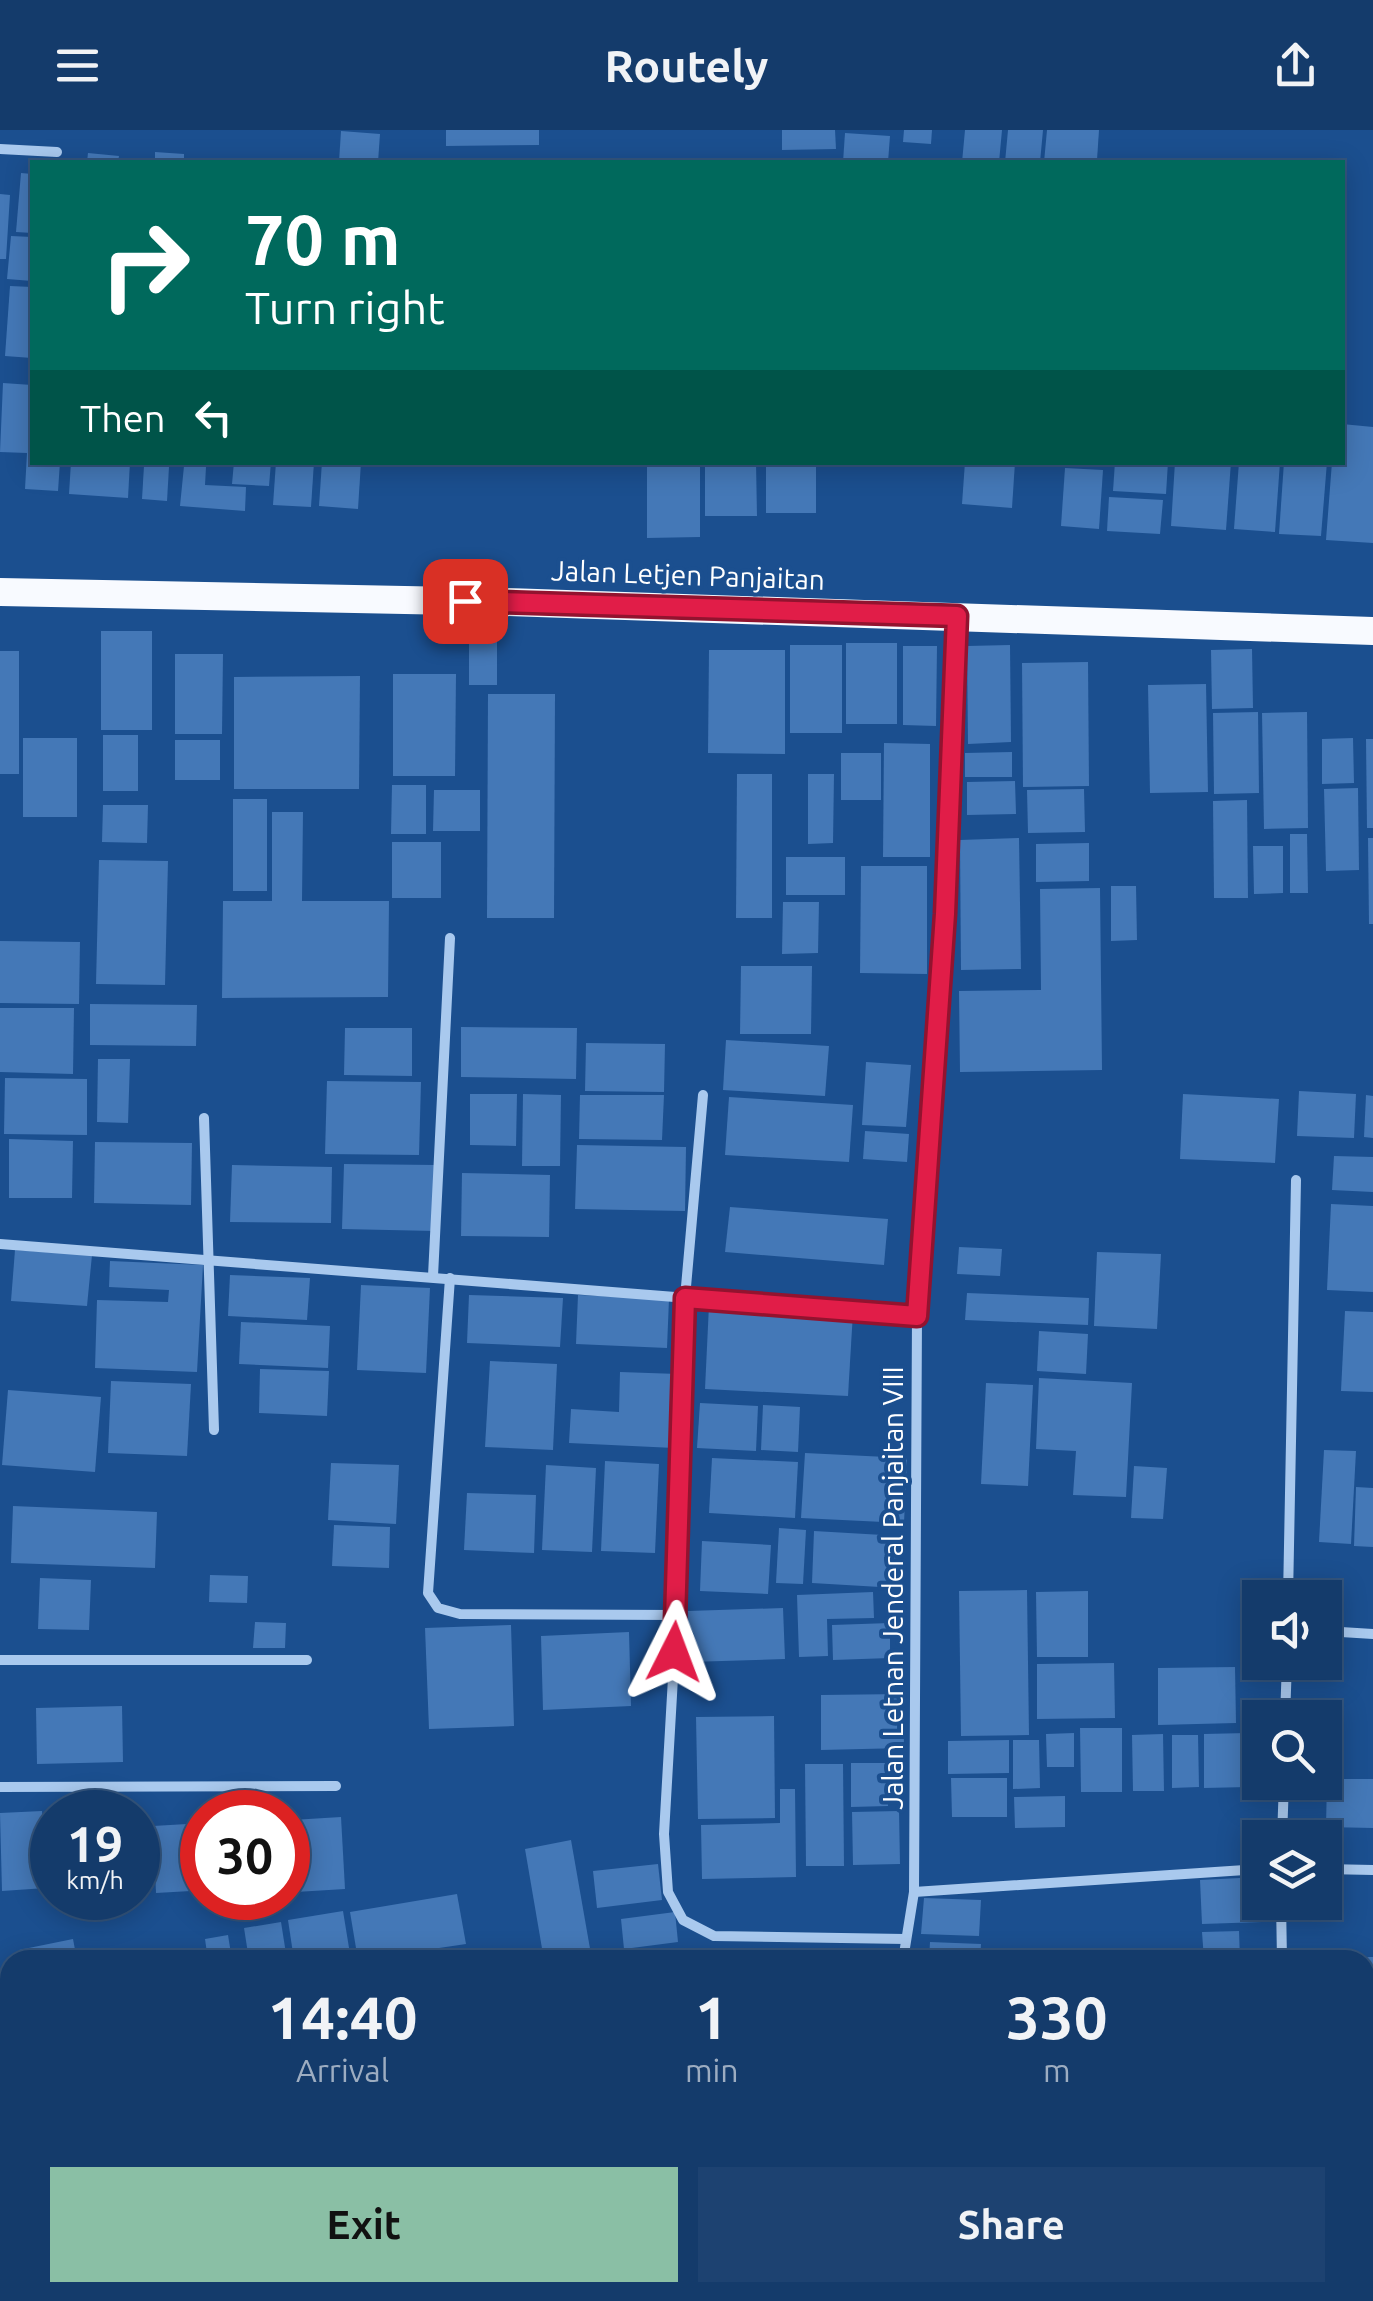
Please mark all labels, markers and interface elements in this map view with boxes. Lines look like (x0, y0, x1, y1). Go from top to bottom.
icon: menu (50, 38, 105, 93)
icon: share (1268, 38, 1323, 93)
text: Routely (605, 40, 768, 91)
icon: right (80, 200, 210, 330)
text: 70 m (245, 200, 401, 278)
text: Turn right (245, 282, 445, 333)
icon: left (186, 390, 241, 445)
text: Then (80, 397, 166, 439)
street label: Jalan Letjen Panjaitan (551, 554, 825, 595)
pin (423, 559, 508, 644)
icon: arrive (438, 574, 493, 629)
street label: Jalan Letnan Jenderal Panjaitan VIII (877, 1366, 908, 1810)
map controls (1242, 1580, 1342, 1920)
button: sound (1242, 1580, 1342, 1680)
position arrow (622, 1600, 726, 1704)
button: search (1242, 1700, 1342, 1800)
speed limit sign: 30 (180, 1790, 310, 1920)
text: 19 (67, 1815, 123, 1871)
button: layers (1242, 1820, 1342, 1920)
text: km/h (66, 1866, 124, 1894)
text: 14:40 (267, 1983, 418, 2050)
text: 1 (695, 1983, 729, 2050)
text: 330 (1006, 1983, 1108, 2050)
text: Arrival (296, 2052, 389, 2088)
text: min (685, 2052, 739, 2088)
text: m (1043, 2052, 1071, 2088)
button: Exit (50, 2167, 678, 2282)
button: Share (698, 2167, 1325, 2282)

